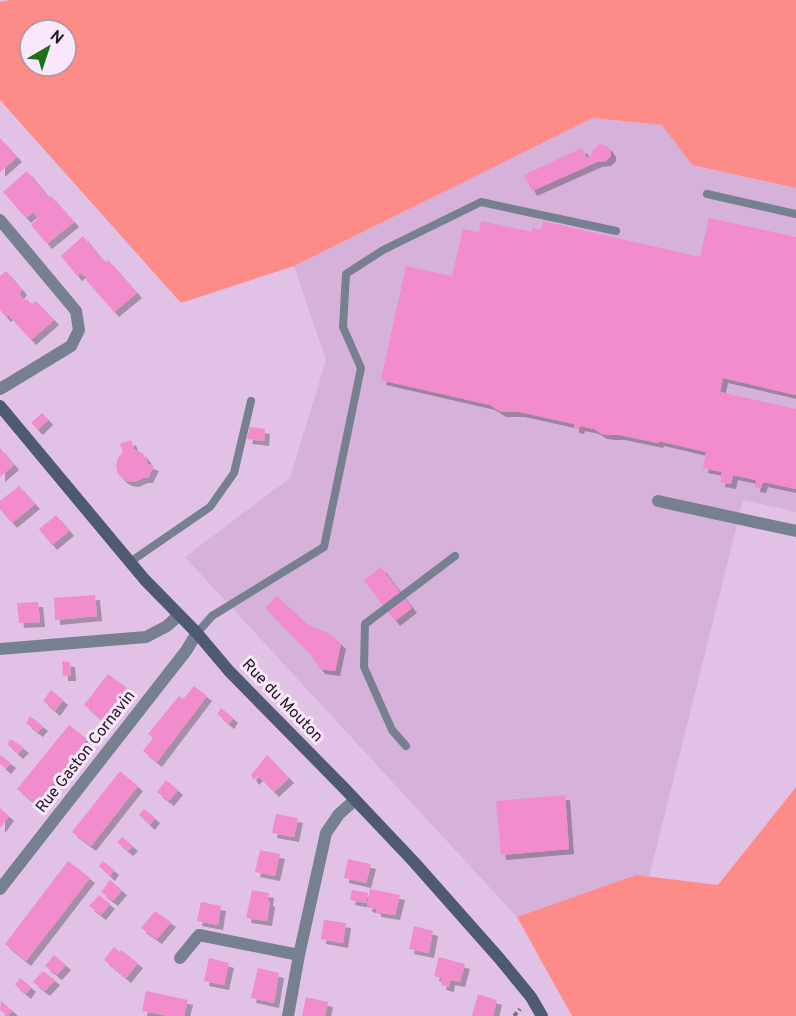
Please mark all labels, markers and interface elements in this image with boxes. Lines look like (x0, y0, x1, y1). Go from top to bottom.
north arrow (18, 18, 78, 78)
text: N (45, 27, 67, 49)
street label: Rue du Mouton (237, 655, 327, 747)
street label: Rue Gaston Cornavin (32, 687, 140, 817)

